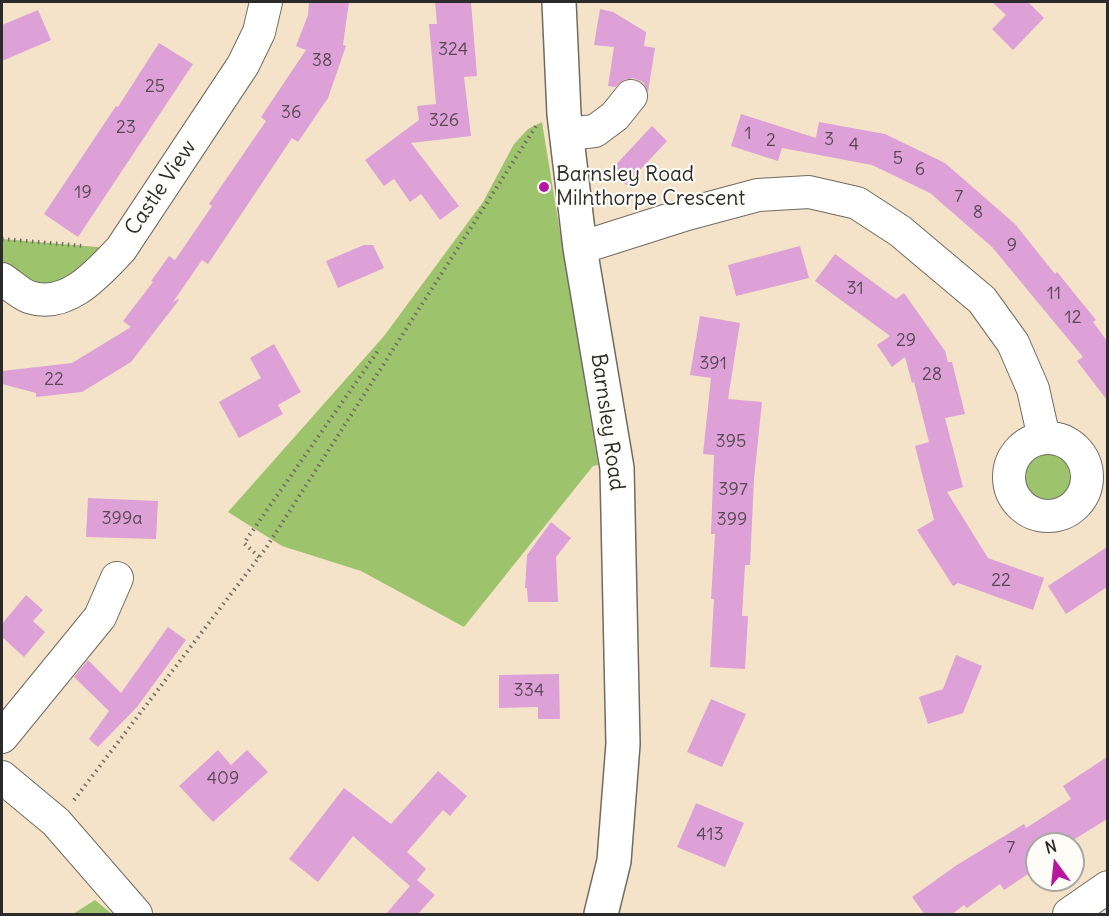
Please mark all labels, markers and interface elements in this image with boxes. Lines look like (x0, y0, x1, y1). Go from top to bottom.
house number: 324 (438, 39, 468, 61)
house number: 38 (312, 50, 332, 72)
house number: 25 (145, 76, 165, 98)
house number: 36 (281, 102, 301, 124)
house number: 326 (429, 110, 459, 132)
house number: 23 (116, 117, 136, 139)
house number: 1 (744, 123, 752, 145)
house number: 3 (824, 129, 834, 151)
house number: 2 (766, 130, 776, 152)
house number: 4 (849, 134, 859, 156)
street label: Castle View (120, 136, 202, 240)
house number: 5 (893, 148, 903, 170)
house number: 6 (915, 159, 925, 181)
place label: Barnsley Road Milnthorpe Crescent (556, 162, 745, 212)
marker: Barnsley Road Milnthorpe Crescent (537, 180, 551, 194)
house number: 19 (74, 182, 92, 204)
house number: 7 (955, 186, 963, 208)
house number: 8 (973, 202, 983, 224)
house number: 9 (1007, 235, 1017, 257)
house number: 31 (846, 278, 864, 300)
house number: 11 (1047, 283, 1061, 305)
house number: 12 (1064, 307, 1082, 329)
house number: 29 (896, 330, 916, 352)
street label: Barnsley Road (585, 352, 629, 492)
house number: 391 (699, 353, 727, 375)
house number: 28 (922, 364, 942, 386)
house number: 22 (44, 369, 64, 391)
house number: 395 (716, 431, 746, 453)
house number: 397 (718, 479, 748, 501)
house number: 399a (101, 508, 143, 530)
house number: 399 (717, 509, 747, 531)
house number: 22 (991, 570, 1011, 592)
house number: 334 (514, 680, 544, 702)
house number: 409 (207, 768, 239, 790)
house number: 413 (696, 824, 724, 846)
north arrow (1025, 832, 1085, 892)
text: N (1043, 835, 1059, 858)
house number: 7 (1007, 837, 1015, 859)

